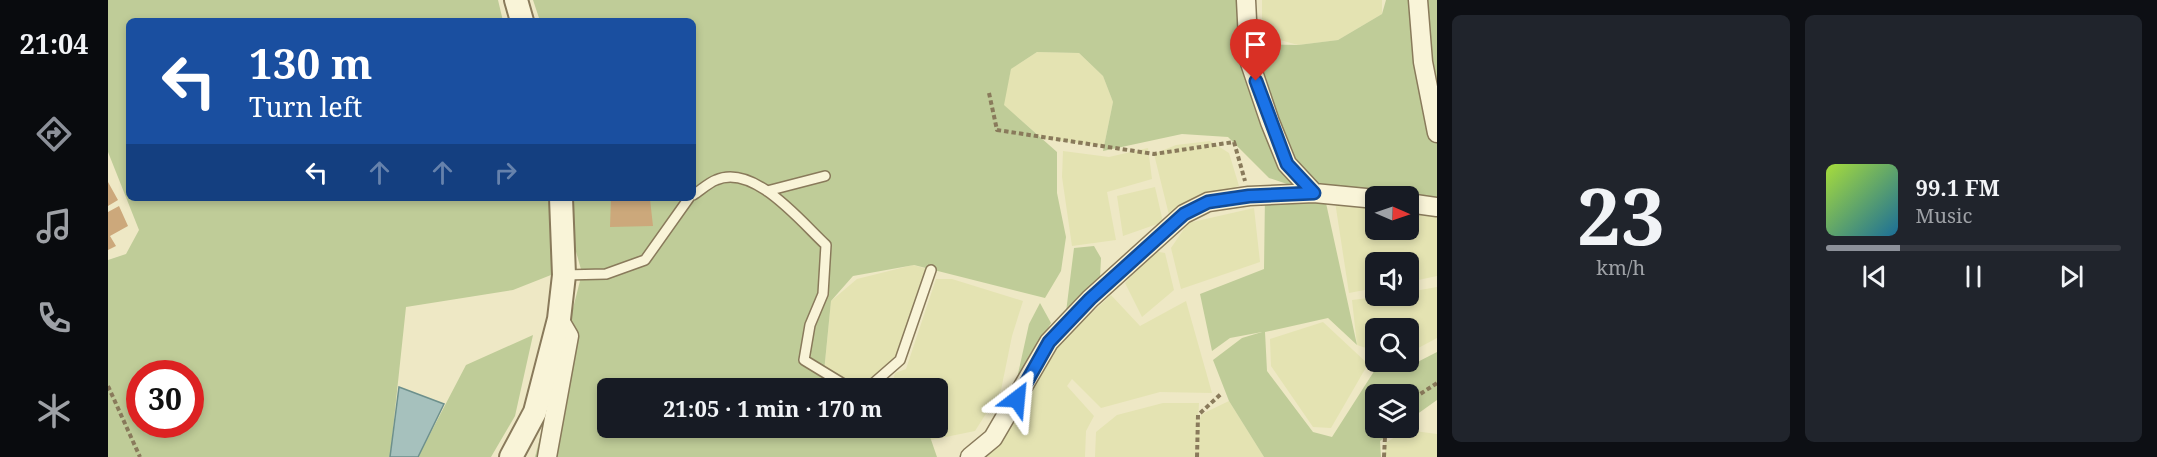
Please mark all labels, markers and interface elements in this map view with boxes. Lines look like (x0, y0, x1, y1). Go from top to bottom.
pin (1230, 19, 1281, 81)
text: 21:04 (19, 25, 89, 62)
icon: arrive (1239, 28, 1272, 61)
text: 130 m (249, 34, 373, 91)
icon: left (150, 42, 228, 120)
text: Turn left (249, 88, 362, 125)
icon: directions (33, 113, 75, 155)
icon: left (300, 156, 333, 189)
icon: ahead (363, 156, 396, 189)
icon: ahead (426, 156, 459, 189)
icon: right (489, 156, 522, 189)
text: 23 (1577, 162, 1665, 268)
text: 99.1 FM (1916, 172, 2000, 202)
north arrow (1365, 186, 1419, 240)
map controls (1365, 186, 1419, 438)
text: Music (1916, 202, 1972, 229)
icon: music (33, 205, 75, 247)
button: sound (1365, 252, 1419, 306)
text: km/h (1596, 254, 1645, 281)
icon: previous (1858, 260, 1891, 293)
icon: pause (1957, 260, 1990, 293)
icon: next (2055, 260, 2088, 293)
icon: phone (33, 297, 75, 339)
button: search (1365, 318, 1419, 372)
speed limit sign: 30 (126, 360, 204, 438)
position arrow (985, 367, 1049, 431)
button: layers (1365, 384, 1419, 438)
icon: climate (33, 390, 75, 432)
text: 21:05 · 1 min · 170 m (663, 393, 882, 423)

